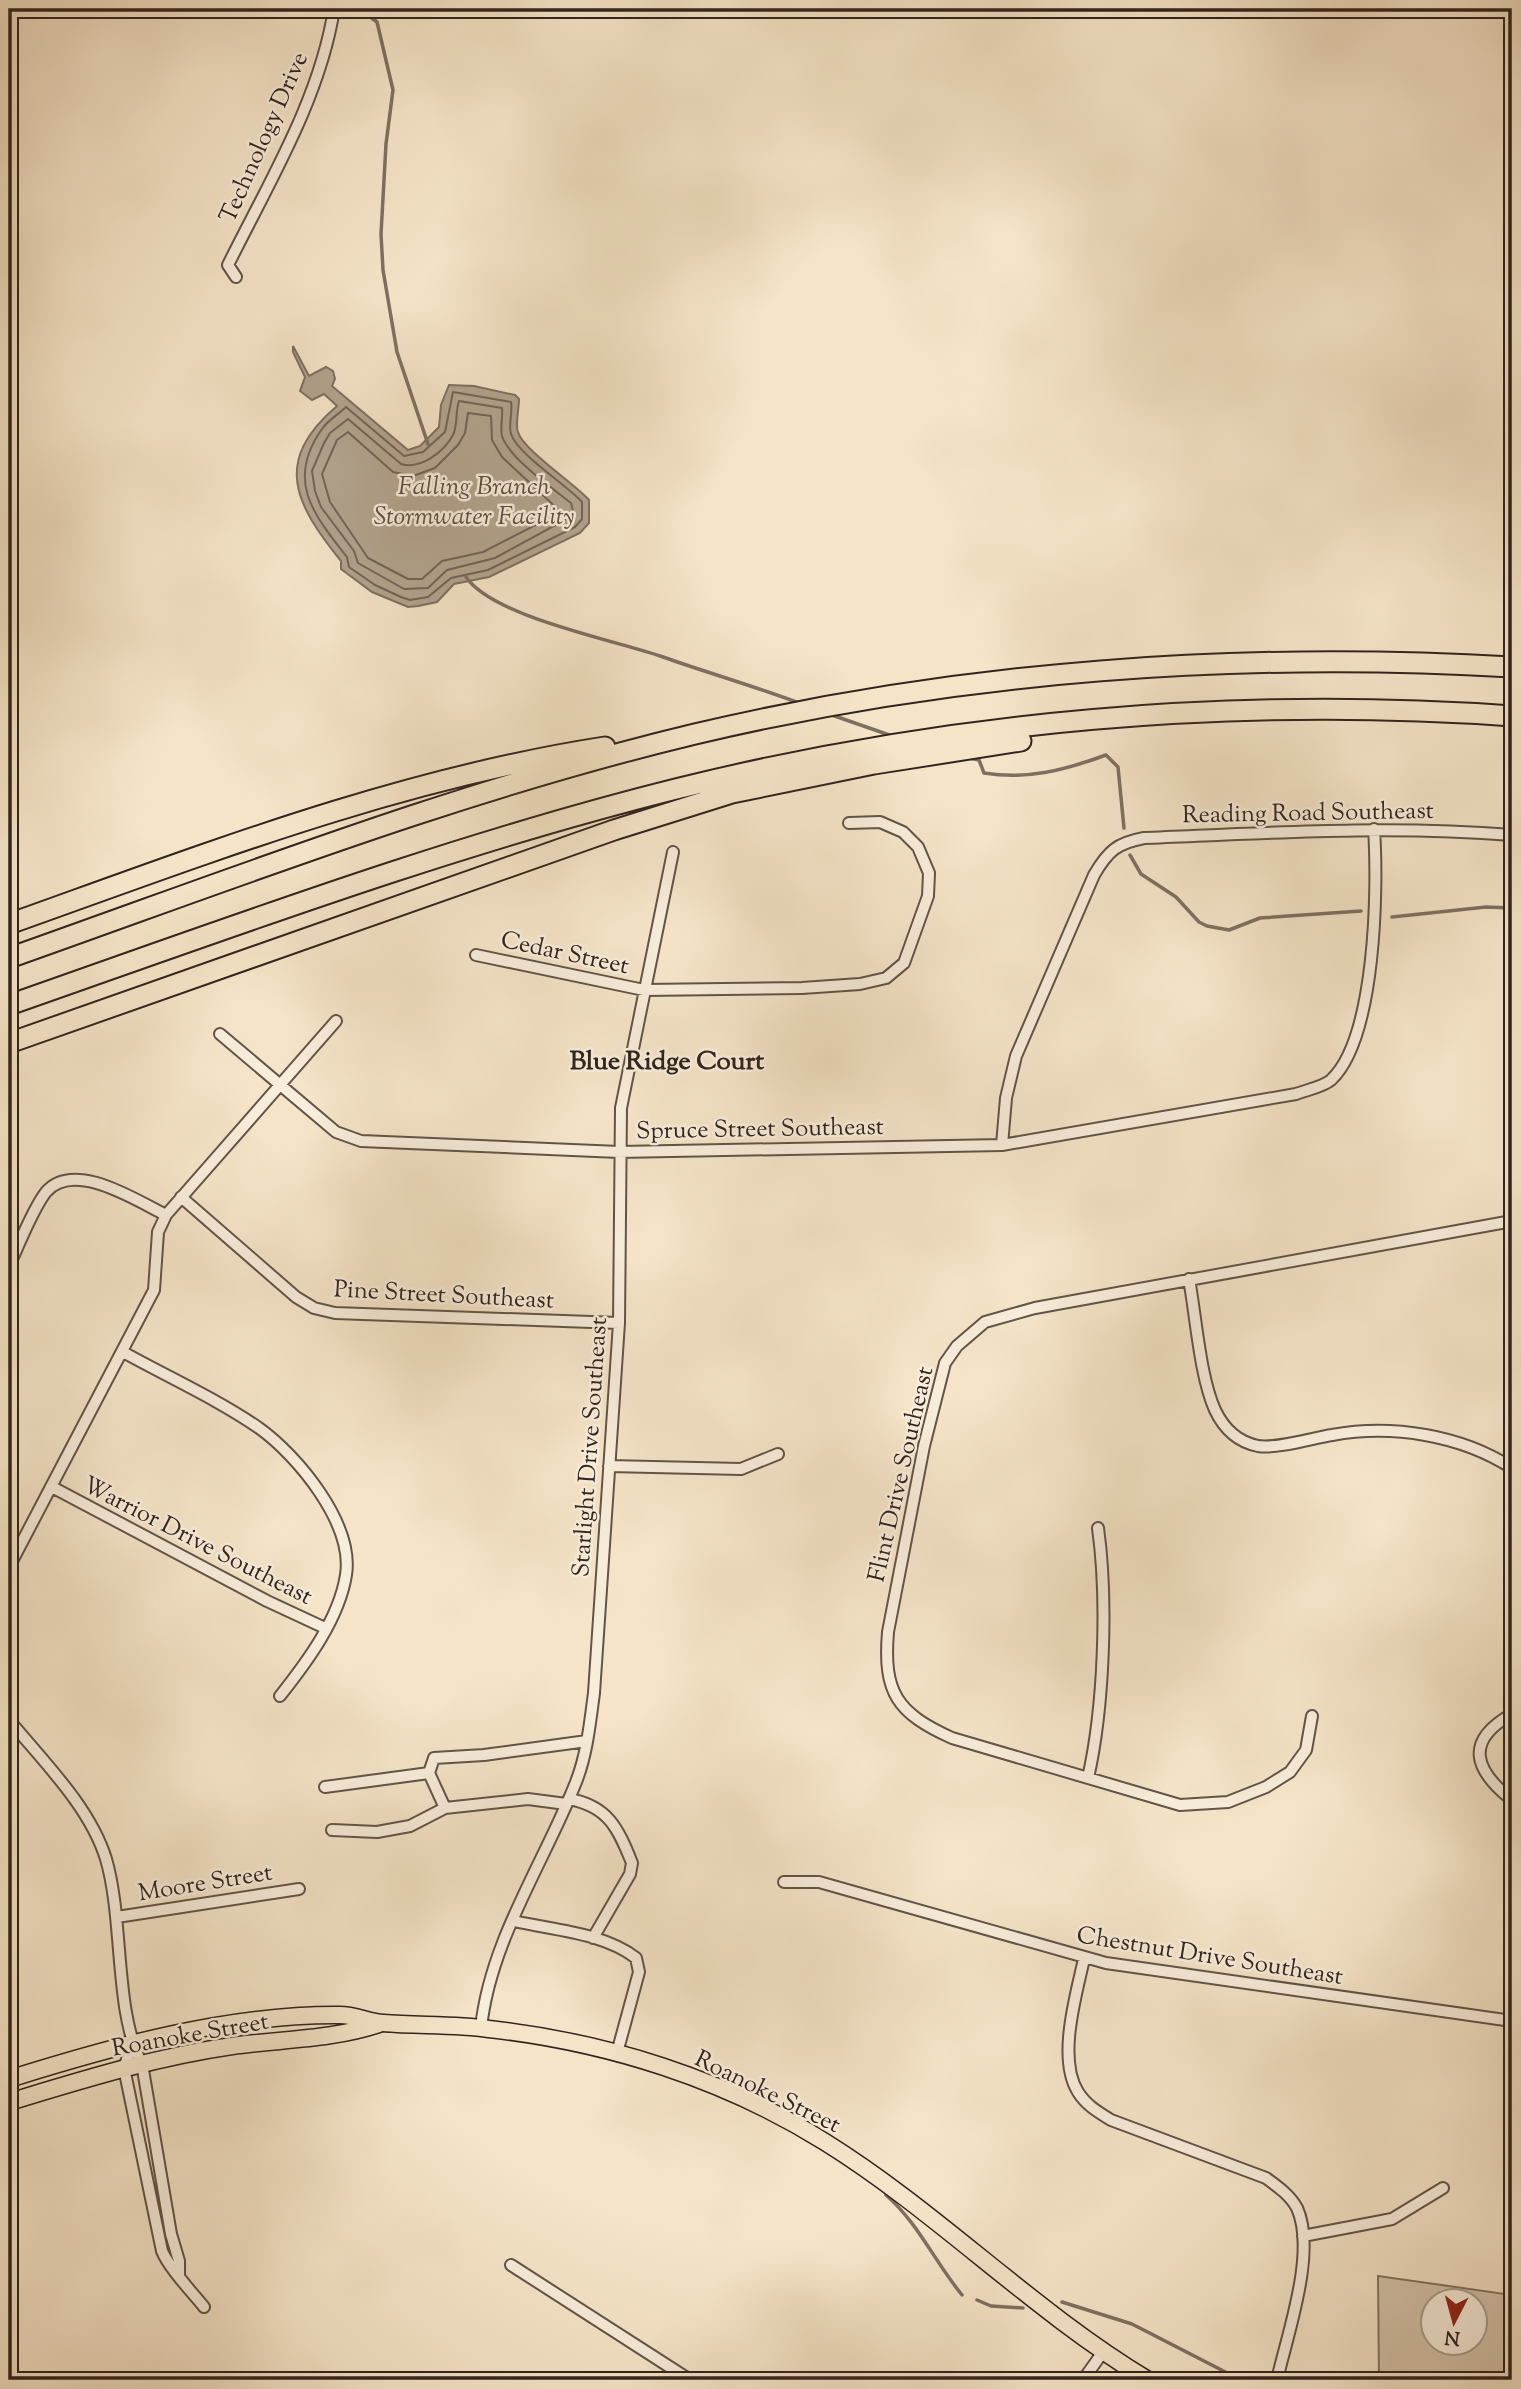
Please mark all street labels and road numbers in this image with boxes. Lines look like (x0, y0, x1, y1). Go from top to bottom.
street label: Technology Drive (212, 47, 318, 229)
street label: Reading Road Southeast (1182, 795, 1434, 833)
street label: Cedar Street (497, 924, 632, 984)
street label: Spruce Street Southeast (636, 1111, 884, 1149)
street label: Pine Street Southeast (333, 1273, 555, 1319)
street label: Starlight Drive Southeast (565, 1316, 617, 1578)
street label: Flint Drive Southeast (861, 1363, 943, 1586)
street label: Warrior Drive Southeast (76, 1469, 318, 1615)
street label: Moore Street (136, 1857, 275, 1911)
street label: Chestnut Drive Southeast (1074, 1919, 1345, 1995)
street label: Roanoke Street (109, 2005, 271, 2066)
street label: Roanoke Street (688, 2043, 846, 2143)

